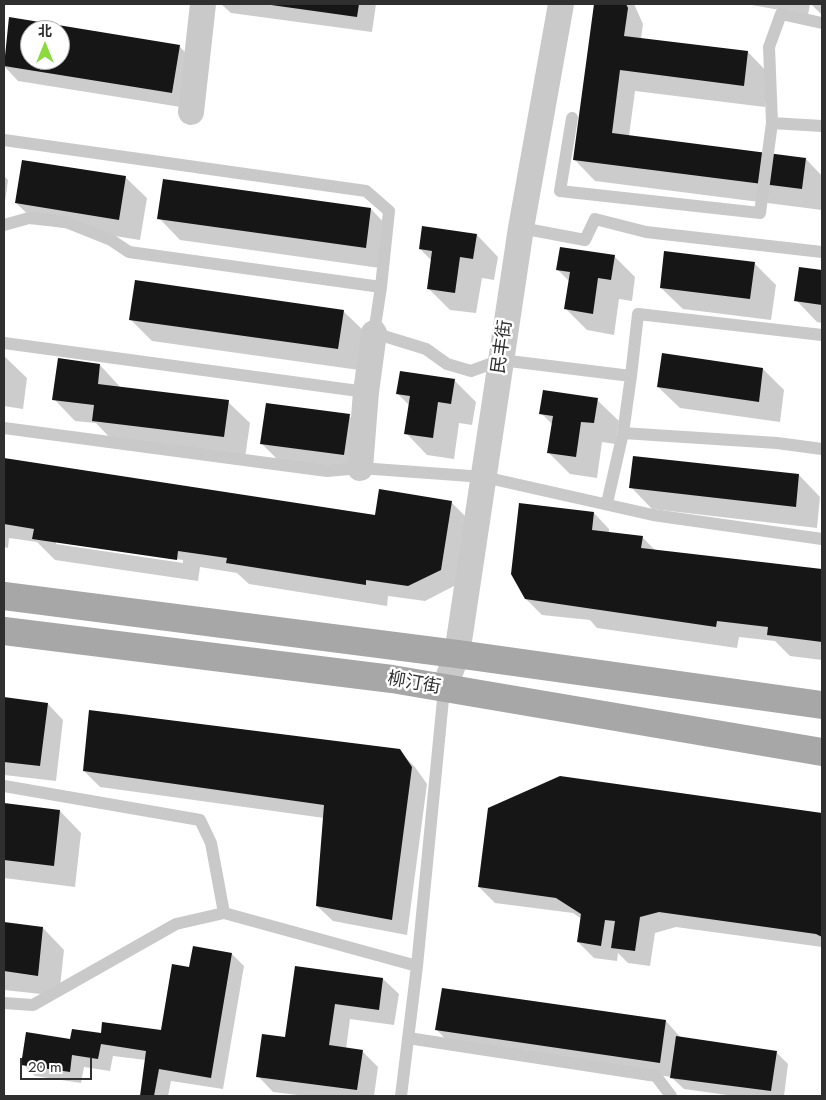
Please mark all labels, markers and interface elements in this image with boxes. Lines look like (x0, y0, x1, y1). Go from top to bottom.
north arrow (20, 20, 70, 70)
text: 北 (38, 21, 52, 41)
street label: 民丰街 (489, 319, 517, 375)
street label: 柳汀街 (386, 669, 442, 699)
scale bar (22, 1048, 95, 1080)
text: 20 m (28, 1056, 62, 1078)

